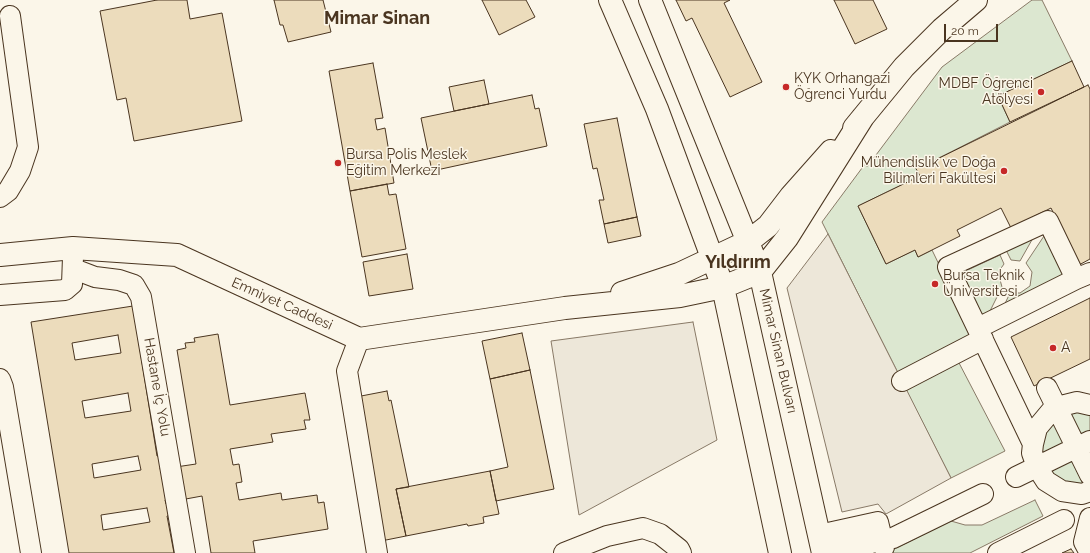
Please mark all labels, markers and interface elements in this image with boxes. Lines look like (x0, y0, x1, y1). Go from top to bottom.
district label: Mimar Sinan (324, 8, 430, 30)
scale bar (946, 16, 1000, 42)
text: 20 m (951, 24, 979, 38)
place label: KYK Orhangazi Öğrenci Yurdu (794, 71, 890, 104)
place label: MDBF Öğrenci Atölyesi (939, 76, 1033, 108)
marker: KYK Orhangazi Öğrenci Yurdu (781, 82, 791, 92)
marker: MDBF Öğrenci Atölyesi (1036, 87, 1046, 97)
place label: Bursa Polis Meslek Eğitim Merkezi (346, 147, 467, 180)
place label: Mühendislik ve Doğa Bilimleri Fakültesi (861, 155, 996, 188)
marker: Bursa Polis Meslek Eğitim Merkezi (333, 158, 343, 168)
marker: Mühendislik ve Doğa Bilimleri Fakültesi (999, 166, 1009, 176)
district label: Yıldırım (705, 252, 771, 274)
place label: Bursa Teknik Üniversitesi (943, 268, 1025, 300)
street label: Emniyet Caddesi (229, 274, 335, 334)
marker: Bursa Teknik Üniversitesi (930, 279, 940, 289)
street label: Mimar Sinan Bulvarı (755, 287, 801, 415)
street label: Hastane İç Yolu (140, 336, 174, 438)
place label: A (1061, 340, 1070, 356)
marker: A (1048, 343, 1058, 353)

